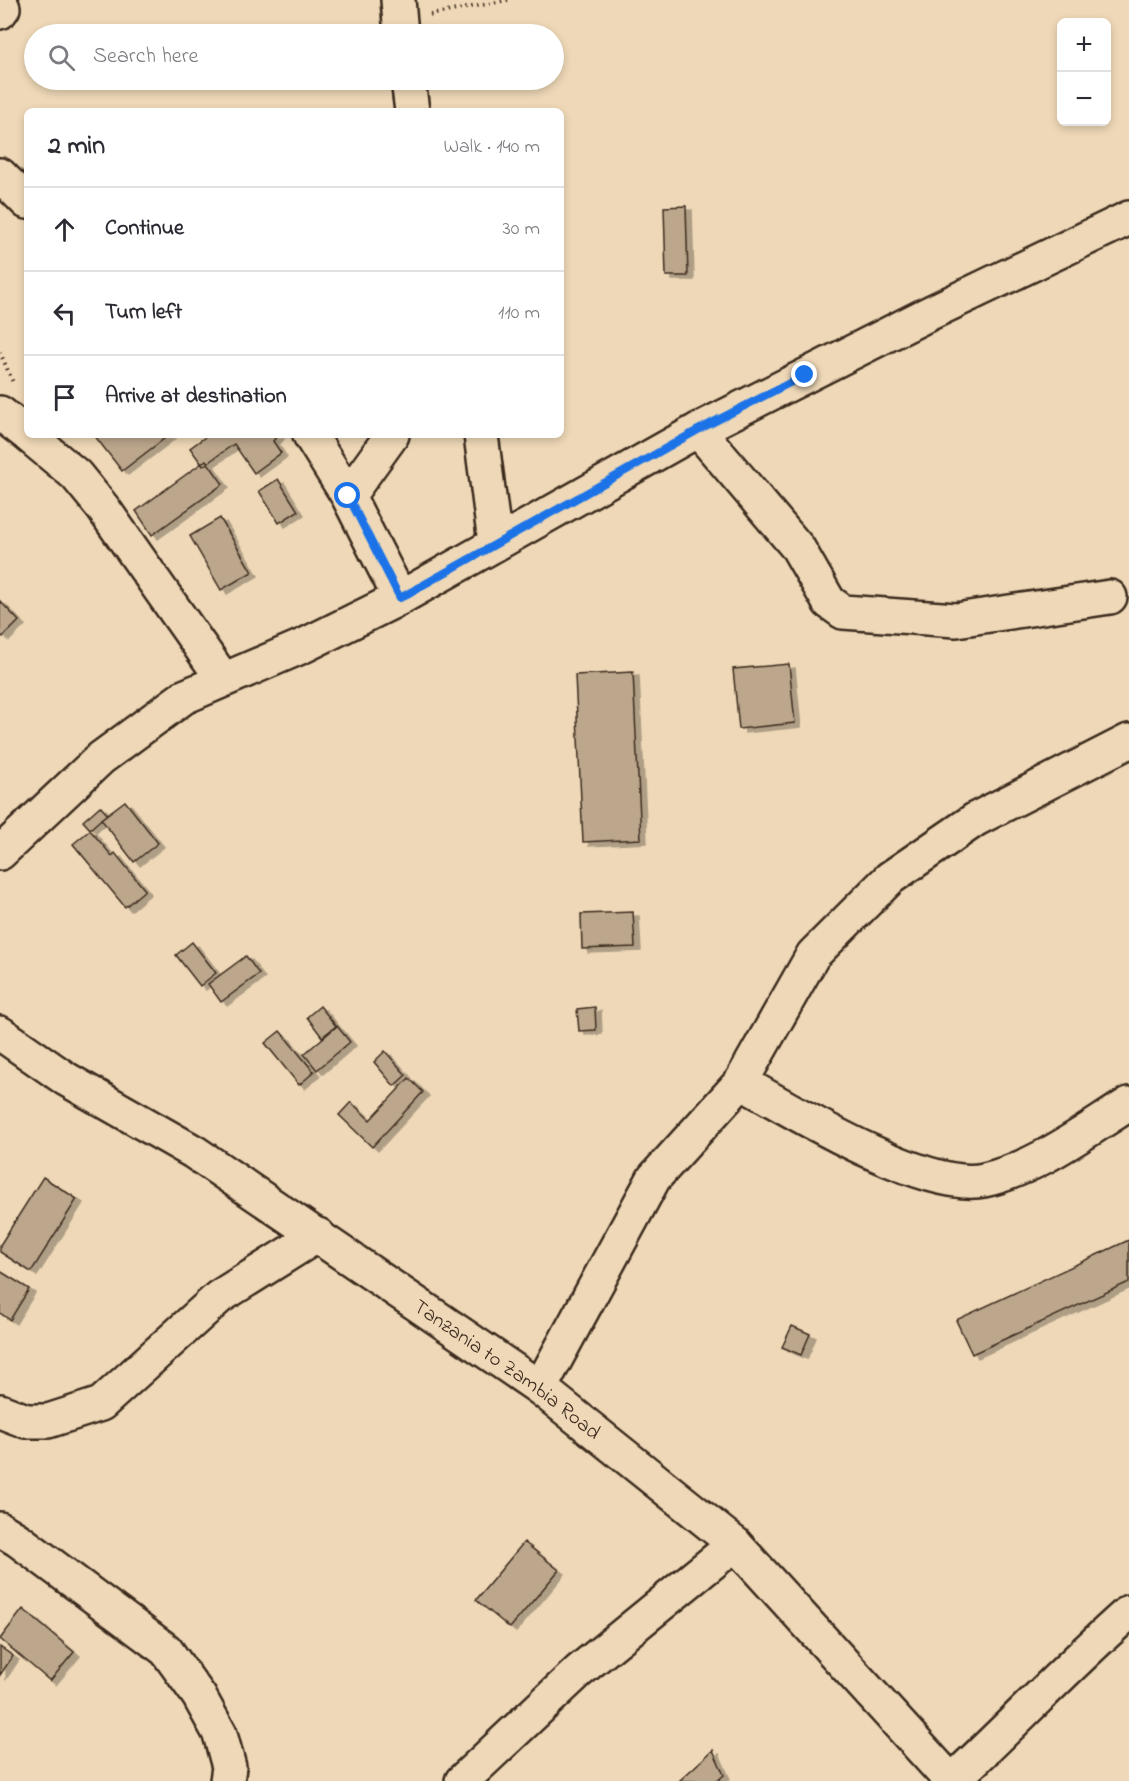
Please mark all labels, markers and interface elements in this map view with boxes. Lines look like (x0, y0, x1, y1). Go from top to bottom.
map controls (1057, 18, 1111, 126)
button: + (1057, 18, 1111, 72)
search box (24, 24, 564, 90)
icon: search (45, 41, 78, 74)
text: Search here (93, 41, 198, 73)
button: − (1057, 72, 1111, 126)
text: 2 min (48, 128, 105, 166)
text: Walk · 140 m (444, 133, 540, 162)
icon: ahead (48, 213, 81, 246)
text: Continue (105, 213, 184, 245)
text: 30 m (503, 215, 540, 244)
icon: left (48, 297, 81, 330)
text: Turn left (105, 297, 182, 329)
text: 110 m (498, 299, 540, 328)
route end (791, 361, 817, 387)
icon: arrive (48, 381, 81, 414)
text: Arrive at destination (105, 381, 287, 413)
route start (334, 482, 360, 508)
street label: Tanzania to Zambia Road (407, 1293, 607, 1448)

